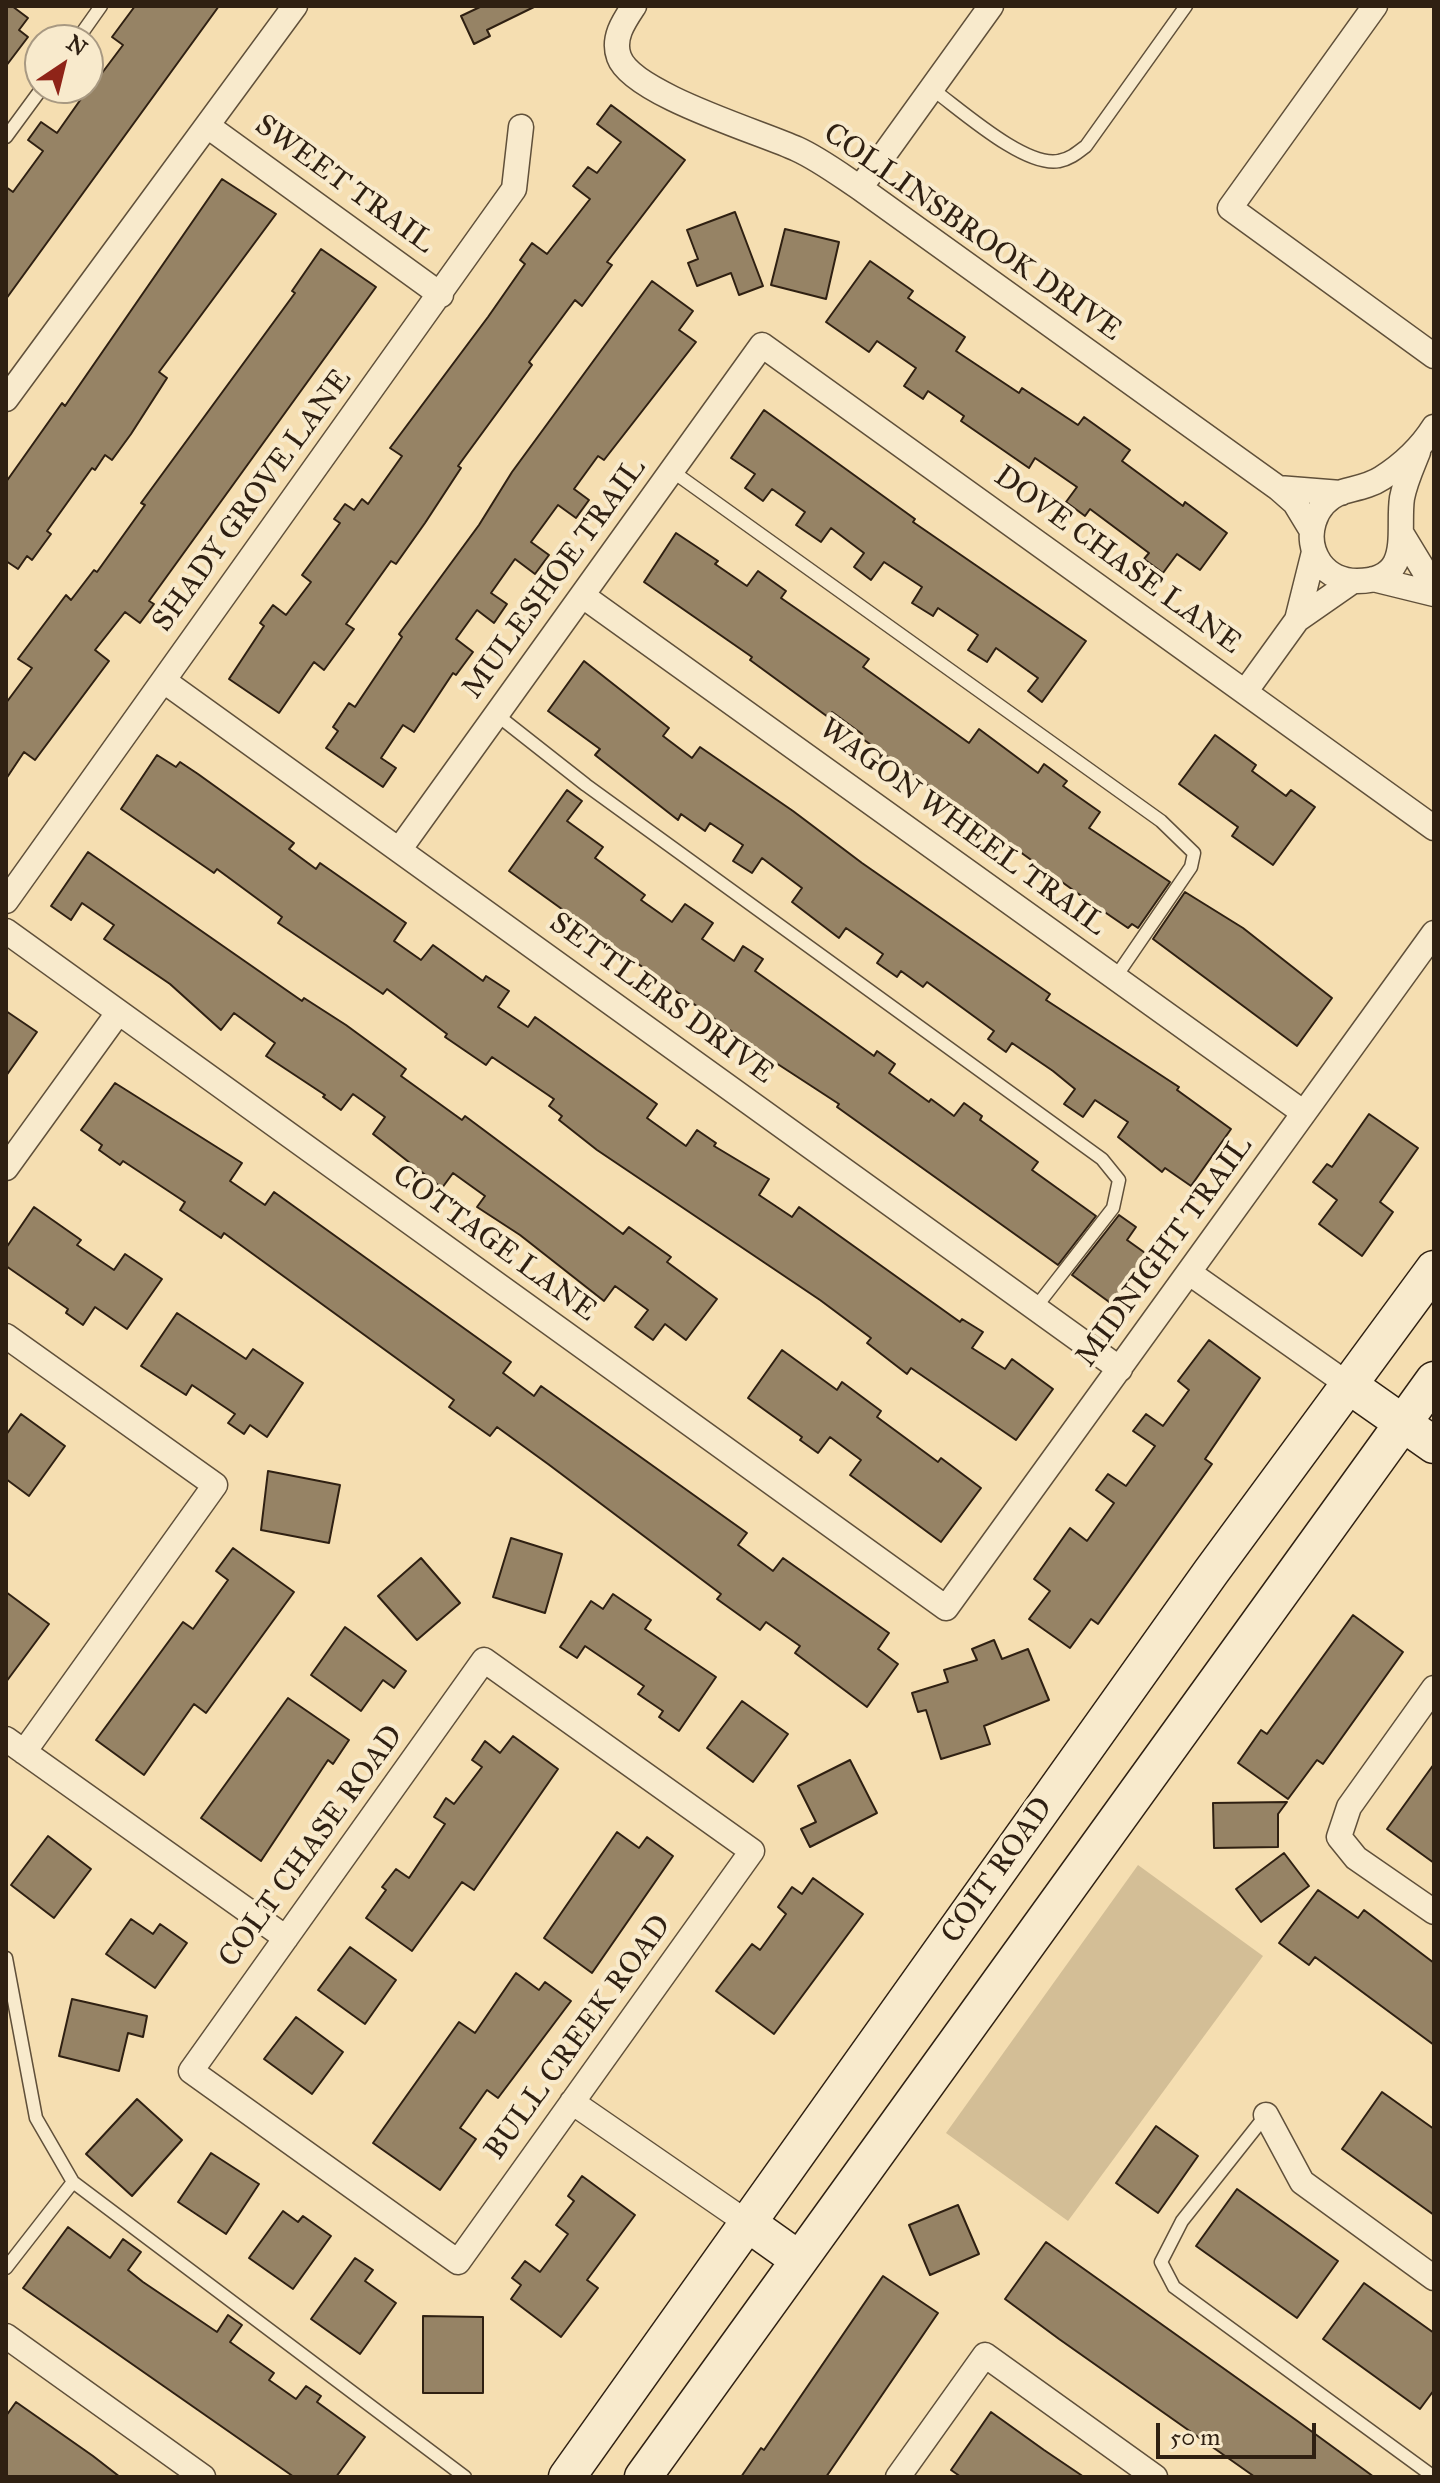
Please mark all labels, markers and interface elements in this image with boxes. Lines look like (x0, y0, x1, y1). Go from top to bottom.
north arrow (24, 24, 104, 104)
text: N (62, 29, 92, 62)
street label: SWEET TRAIL (247, 108, 441, 262)
street label: COLLINSBROOK DRIVE (816, 116, 1128, 350)
street label: SHADY GROVE LANE (146, 363, 360, 639)
street label: MULESHOE TRAIL (456, 452, 654, 706)
street label: DOVE CHASE LANE (986, 459, 1248, 663)
street label: WAGON WHEEL TRAIL (811, 712, 1113, 944)
street label: SETTLERS DRIVE (542, 906, 780, 1092)
street label: MIDNIGHT TRAIL (1069, 1129, 1261, 1375)
street label: COTTAGE LANE (385, 1158, 603, 1330)
street label: COLT CHASE ROAD (212, 1719, 412, 1975)
street label: COIT ROAD (935, 1791, 1061, 1951)
street label: BULL CREEK ROAD (478, 1909, 680, 2167)
scale bar (1160, 2407, 1320, 2457)
text: 50 m (1170, 2422, 1220, 2452)

